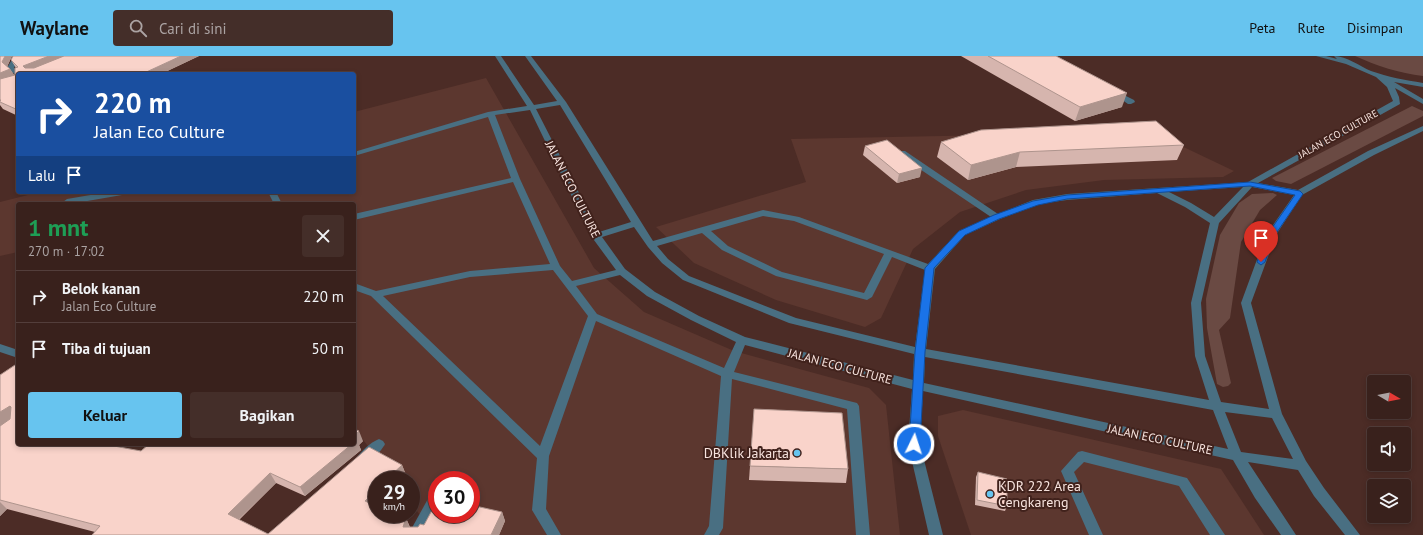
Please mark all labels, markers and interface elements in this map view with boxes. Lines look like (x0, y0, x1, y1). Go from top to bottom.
search box (113, 10, 393, 46)
text: Waylane (20, 16, 89, 40)
icon: search (127, 17, 149, 39)
text: Cari di sini (159, 19, 227, 38)
text: Peta (1249, 19, 1275, 37)
text: Rute (1297, 19, 1325, 37)
text: Disimpan (1347, 19, 1403, 37)
text: 220 m (94, 84, 171, 121)
icon: right (28, 88, 80, 140)
street label: JALAN ECO CULTURE (1295, 107, 1380, 162)
text: Jalan Eco Culture (94, 120, 225, 143)
street label: JALAN ECO CULTURE (542, 137, 604, 240)
icon: arrive (63, 164, 85, 186)
text: Lalu (28, 166, 55, 185)
text: 1 mnt (28, 212, 88, 243)
button: close (302, 215, 344, 257)
pin (1244, 221, 1278, 262)
icon: arrive (1250, 227, 1272, 249)
text: 270 m · 17:02 (28, 243, 105, 260)
text: Belok kanan (62, 279, 140, 298)
icon: right (28, 286, 50, 308)
text: 220 m (303, 287, 344, 306)
text: Jalan Eco Culture (62, 298, 156, 315)
icon: arrive (28, 338, 50, 360)
text: Tiba di tujuan (62, 339, 151, 358)
text: 50 m (311, 339, 344, 358)
street label: JALAN ECO CULTURE (785, 345, 894, 387)
north arrow (1367, 375, 1411, 419)
map controls (1367, 375, 1411, 523)
button: Keluar (28, 392, 182, 438)
button: Bagikan (190, 392, 344, 438)
street label: JALAN ECO CULTURE (1105, 420, 1214, 457)
position arrow (893, 423, 935, 465)
button: sound (1367, 427, 1411, 471)
place label: DBKlik Jakarta (704, 444, 789, 462)
marker: DBKlik Jakarta (792, 448, 802, 458)
speed limit sign: 30 (428, 471, 480, 523)
place label: KDR 222 Area Cengkareng (998, 477, 1081, 511)
text: 29 (383, 479, 405, 505)
button: layers (1367, 479, 1411, 523)
marker: KDR 222 Area Cengkareng (985, 489, 995, 499)
text: km/h (383, 500, 405, 513)

